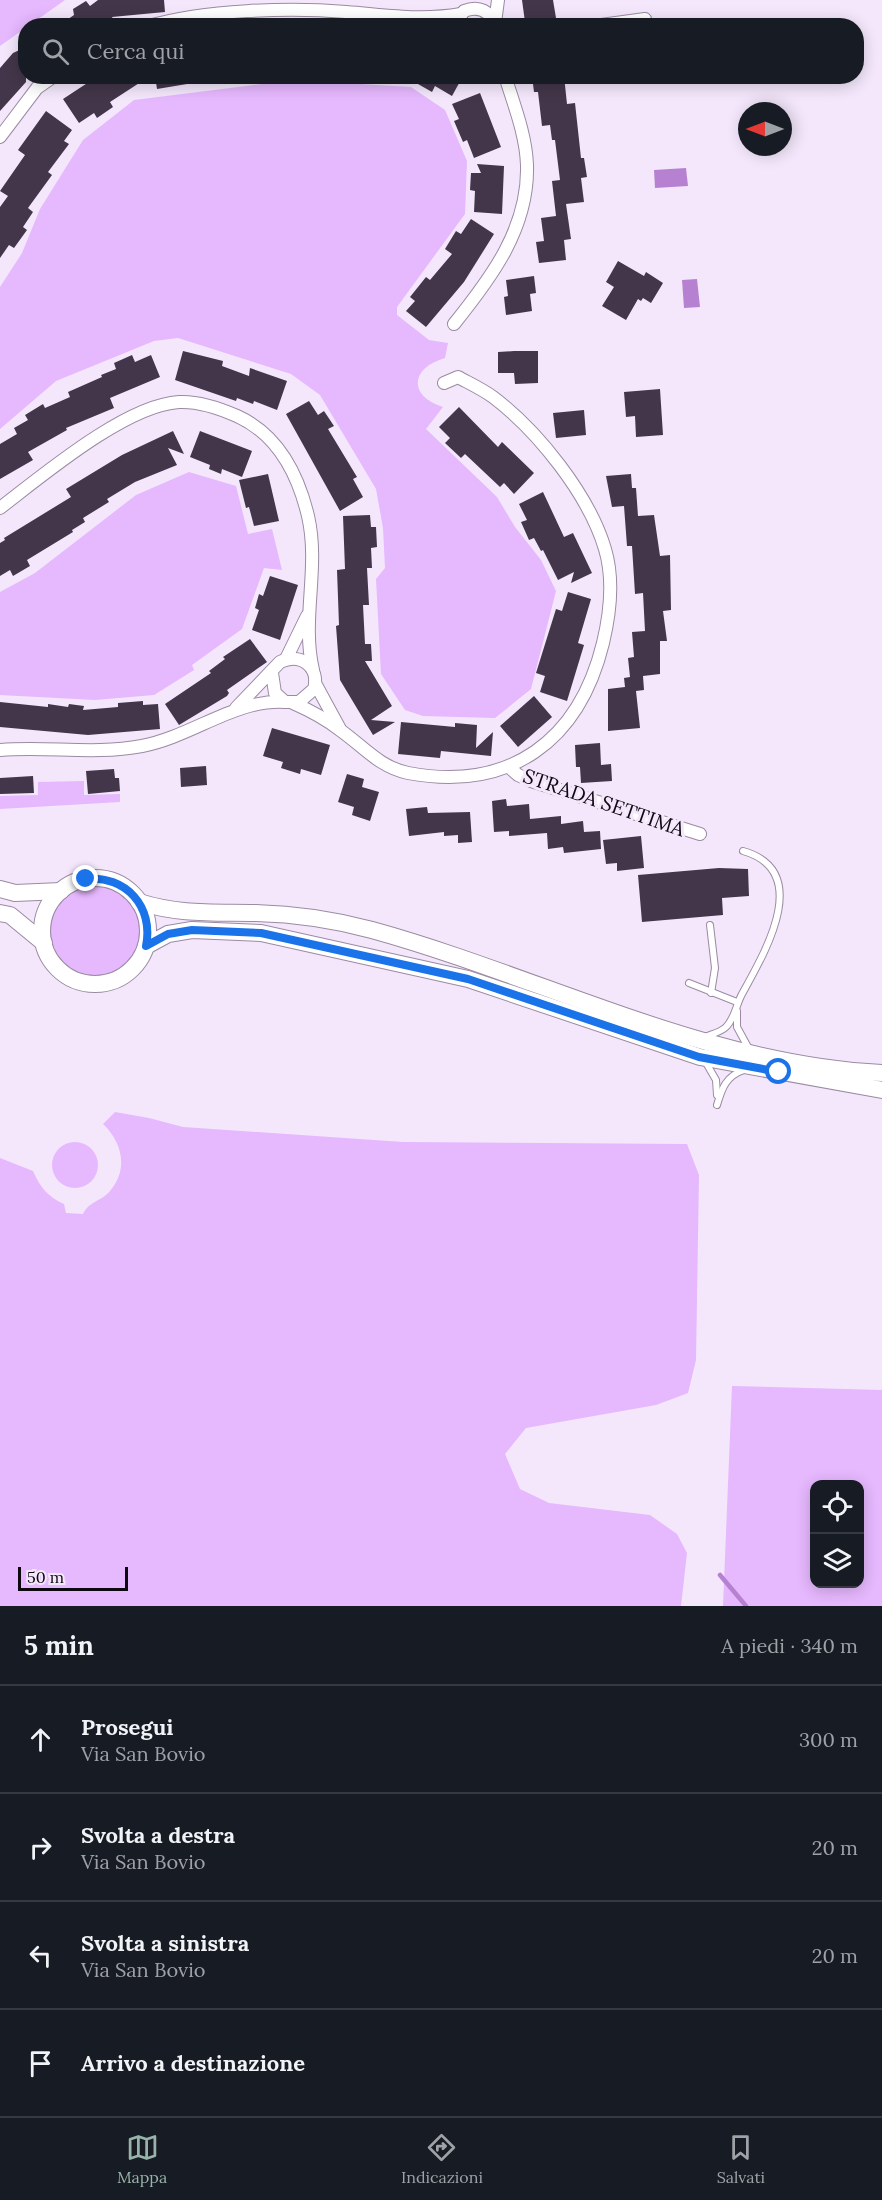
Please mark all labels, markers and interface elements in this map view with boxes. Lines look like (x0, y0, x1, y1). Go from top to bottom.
search box (18, 18, 864, 84)
icon: search (39, 35, 72, 68)
text: Cerca qui (87, 37, 184, 65)
north arrow (738, 102, 792, 156)
street label: STRADA SETTIMA (520, 763, 689, 842)
route end (72, 865, 98, 891)
route start (765, 1058, 791, 1084)
map controls (810, 1480, 864, 1588)
button: locate (810, 1480, 864, 1534)
button: layers (810, 1534, 864, 1588)
scale bar (18, 1564, 128, 1592)
text: 50 m (27, 1567, 64, 1587)
text: 5 min (24, 1629, 94, 1662)
text: A piedi · 340 m (721, 1633, 858, 1658)
text: Prosegui (81, 1713, 173, 1741)
icon: ahead (24, 1723, 57, 1756)
text: 300 m (799, 1727, 858, 1752)
text: Via San Bovio (81, 1741, 205, 1766)
text: Svolta a destra (81, 1821, 235, 1849)
icon: right (24, 1831, 57, 1864)
text: 20 m (812, 1835, 858, 1860)
text: Via San Bovio (81, 1849, 205, 1874)
text: Svolta a sinistra (81, 1929, 249, 1957)
icon: left (24, 1939, 57, 1972)
text: 20 m (812, 1943, 858, 1968)
text: Via San Bovio (81, 1957, 205, 1982)
icon: arrive (24, 2047, 57, 2080)
text: Arrivo a destinazione (81, 2049, 305, 2077)
tab: Mappa (117, 2131, 167, 2187)
tab: Indicazioni (401, 2131, 483, 2187)
tab: Salvati (717, 2131, 765, 2187)

